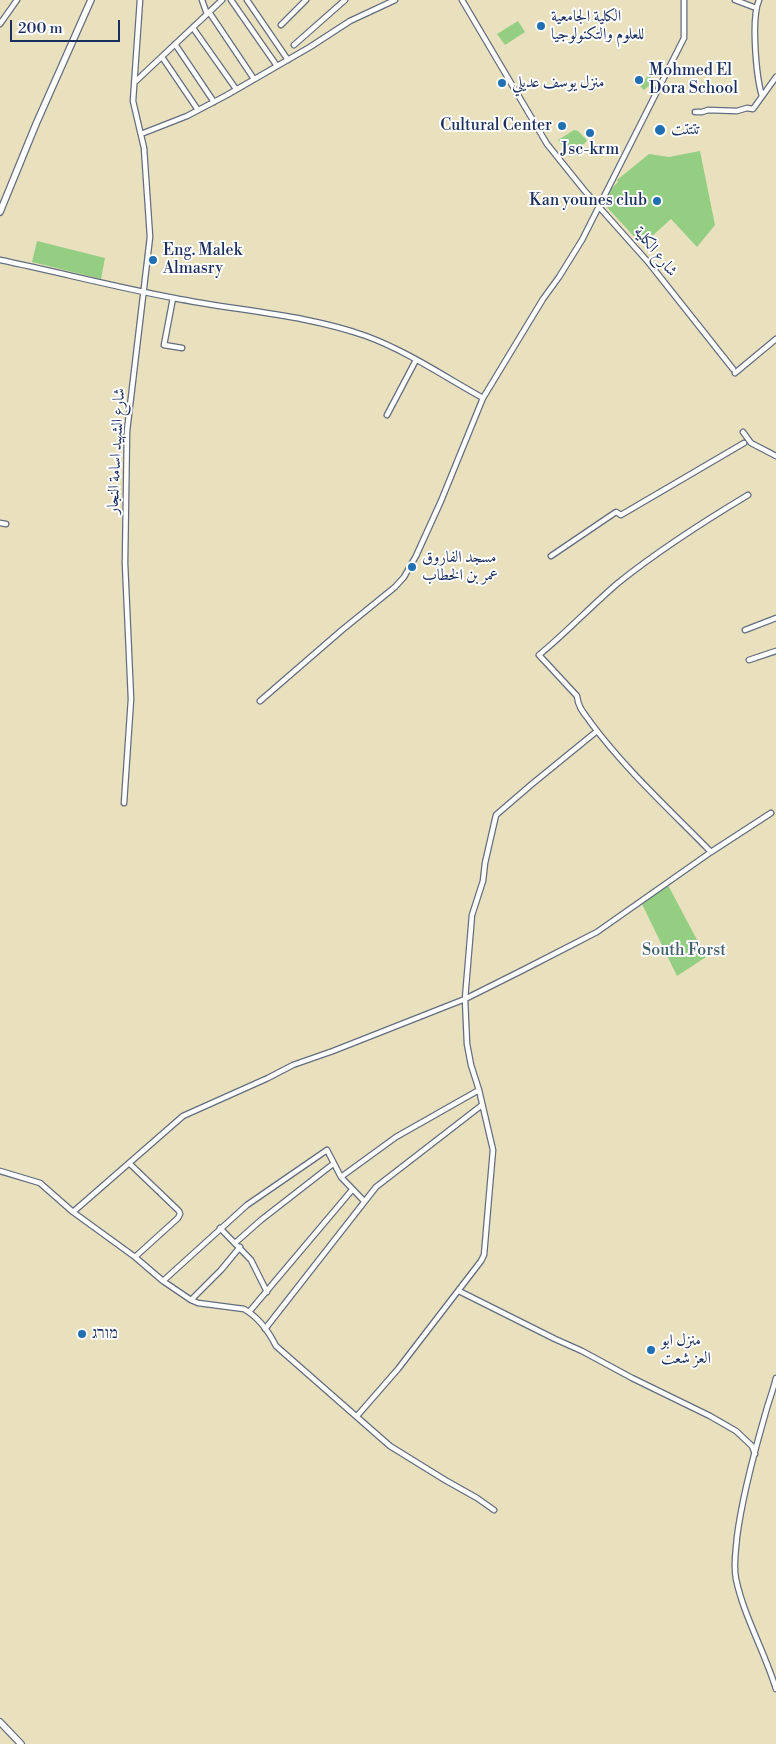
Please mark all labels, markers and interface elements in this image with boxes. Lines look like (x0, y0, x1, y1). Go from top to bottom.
place label: الكلية الجامعية للعلوم والتكنولوجيا (551, 7, 644, 45)
scale bar (12, 10, 122, 42)
text: 200 m (18, 19, 63, 38)
marker: الكلية الجامعية للعلوم والتكنولوجيا (535, 20, 547, 32)
place label: Mohmed El Dora School (649, 61, 738, 99)
place label: منزل يوسف عديلي (512, 73, 604, 93)
marker: Mohmed El Dora School (633, 74, 645, 86)
marker: منزل يوسف عديلي (496, 77, 508, 89)
place label: Cultural Center (440, 116, 552, 136)
marker: Cultural Center (556, 120, 568, 132)
place label: تتتتت (671, 120, 701, 140)
marker: تتتتت (653, 123, 667, 137)
marker: Jsc-krm (584, 127, 596, 139)
place label: Jsc-krm (561, 140, 619, 160)
place label: Kan younes club (529, 191, 647, 211)
marker: Kan younes club (651, 195, 663, 207)
street label: شارع الكلية (629, 223, 681, 281)
place label: Eng. Malek Almasry (163, 241, 242, 279)
marker: Eng. Malek Almasry (147, 254, 159, 266)
street label: شارع الشهيد اسامة النجار (104, 388, 130, 514)
place label: مسجد الفاروق عمر بن الخطاب (422, 548, 498, 586)
marker: مسجد الفاروق عمر بن الخطاب (406, 561, 418, 573)
park label: South Forst (642, 941, 726, 961)
place label: מורג (92, 1324, 118, 1344)
marker: מורג (76, 1328, 88, 1340)
place label: منزل ابو العز شعت (661, 1331, 711, 1369)
marker: منزل ابو العز شعت (645, 1344, 657, 1356)

